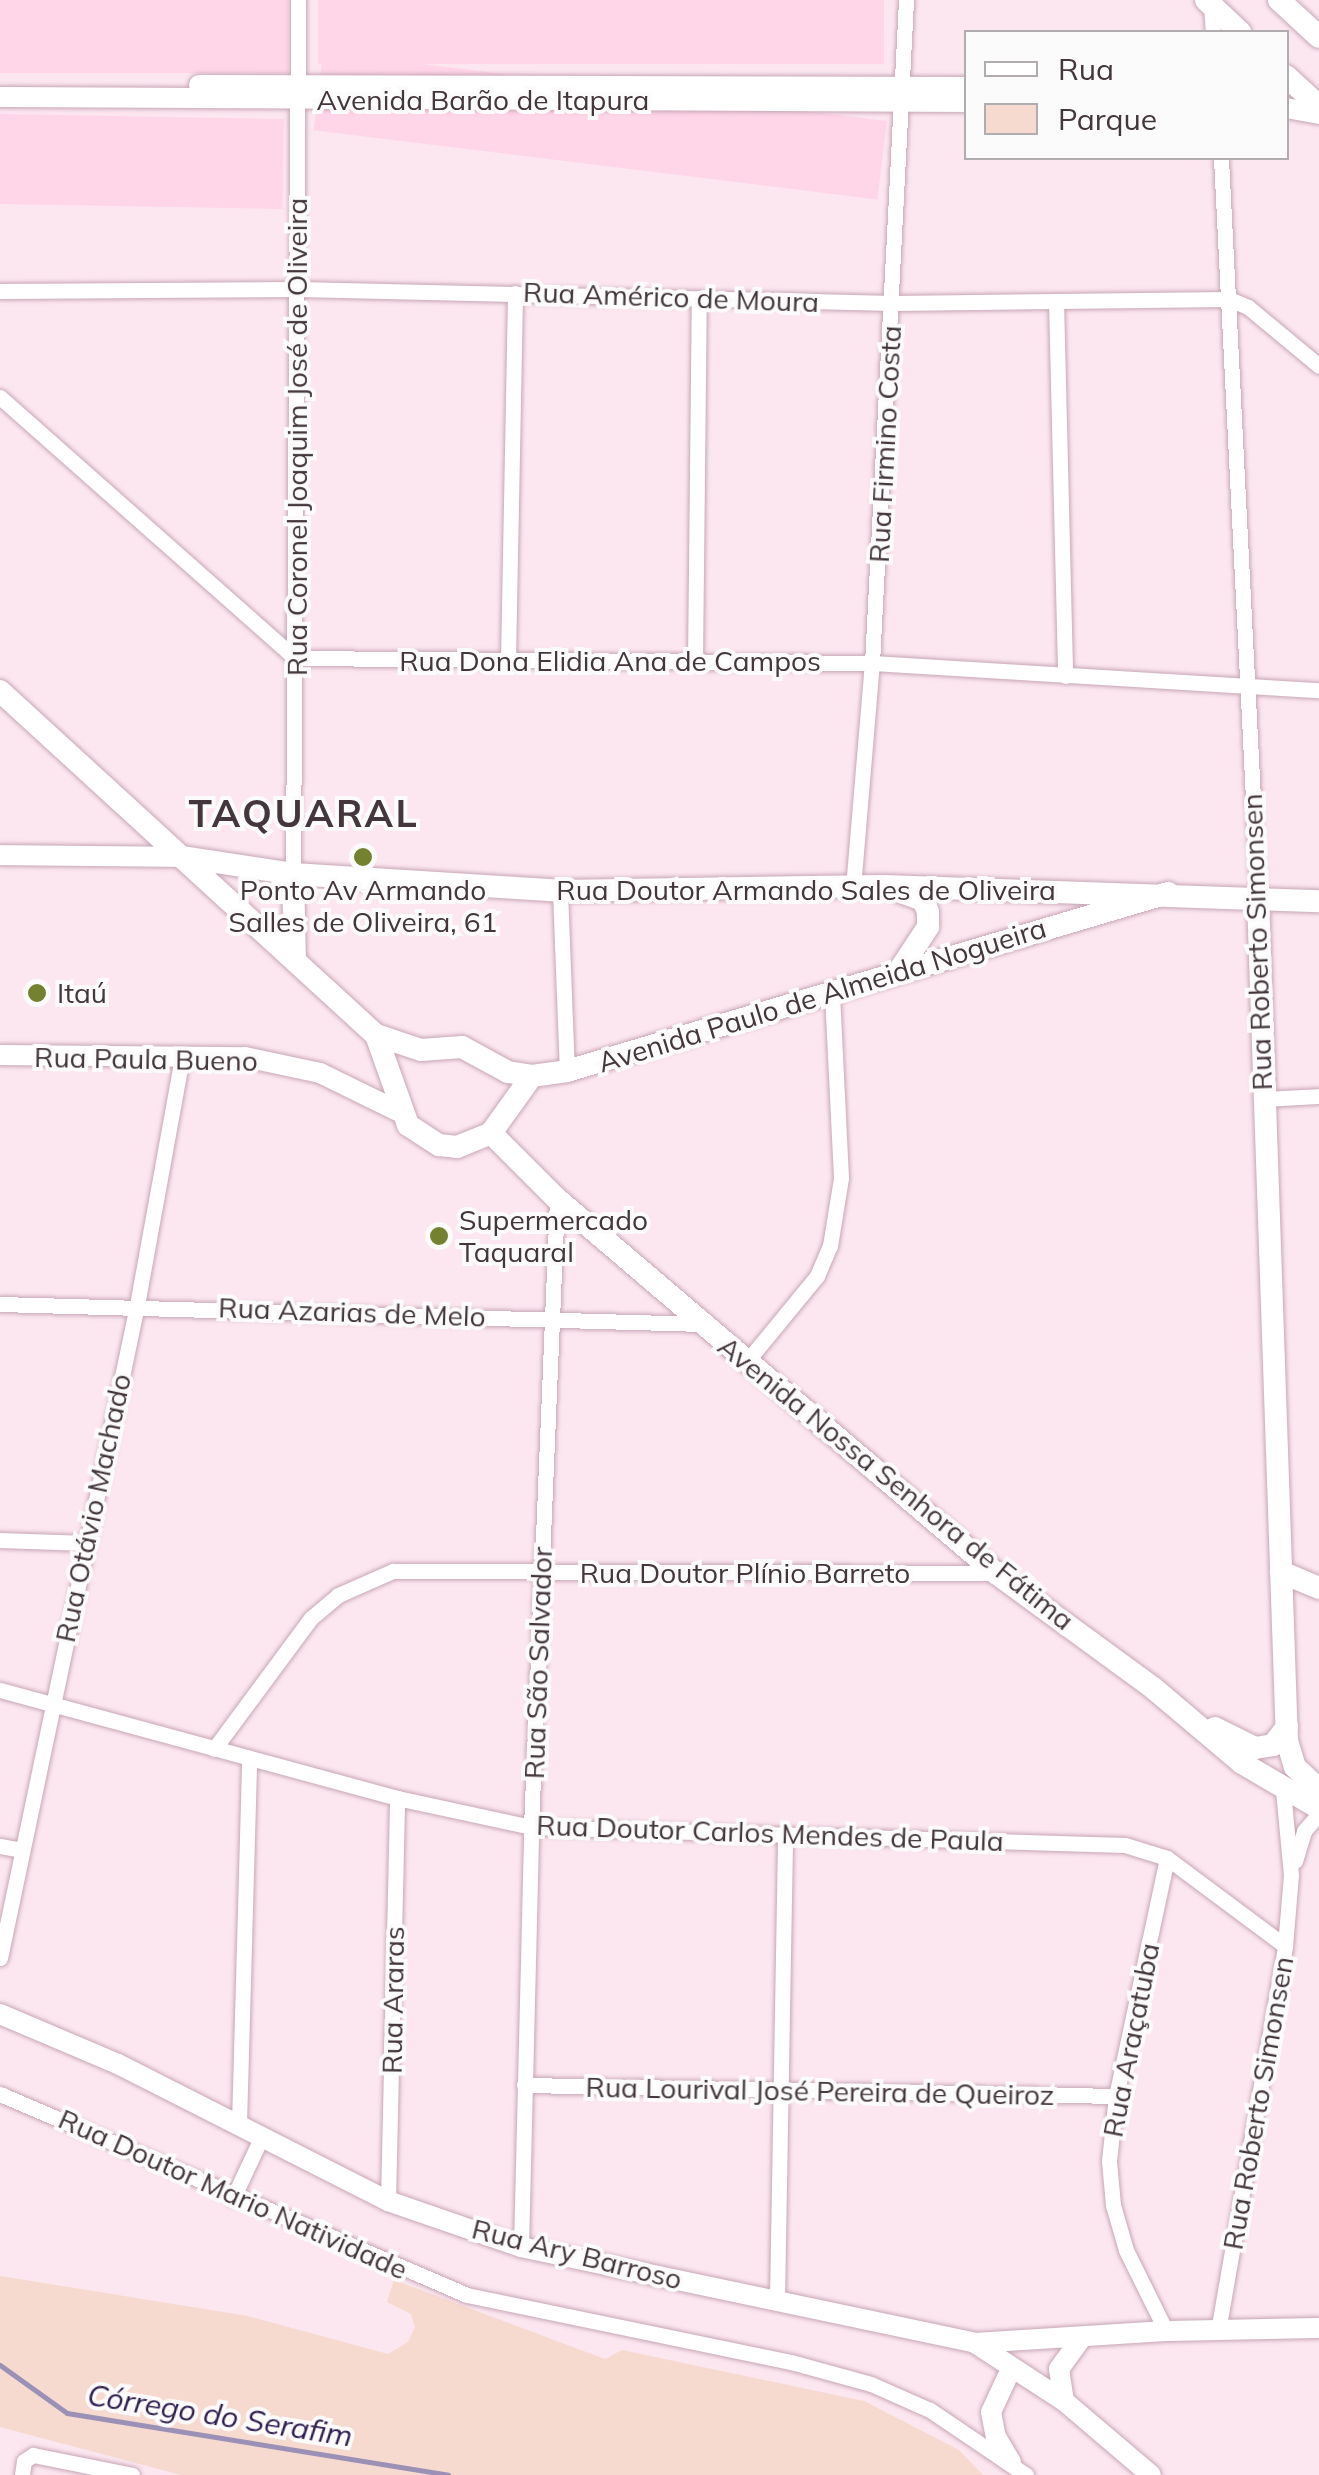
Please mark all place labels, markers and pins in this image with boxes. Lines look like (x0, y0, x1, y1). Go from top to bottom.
marker: Ponto Av Armando Salles de Oliveira, 61 (352, 846, 374, 868)
place label: Ponto Av Armando Salles de Oliveira, 61 (229, 873, 497, 939)
place label: Itaú (57, 976, 107, 1010)
marker: Itaú (26, 982, 48, 1004)
place label: Supermercado Taquaral (459, 1203, 648, 1269)
marker: Supermercado Taquaral (428, 1225, 450, 1247)

